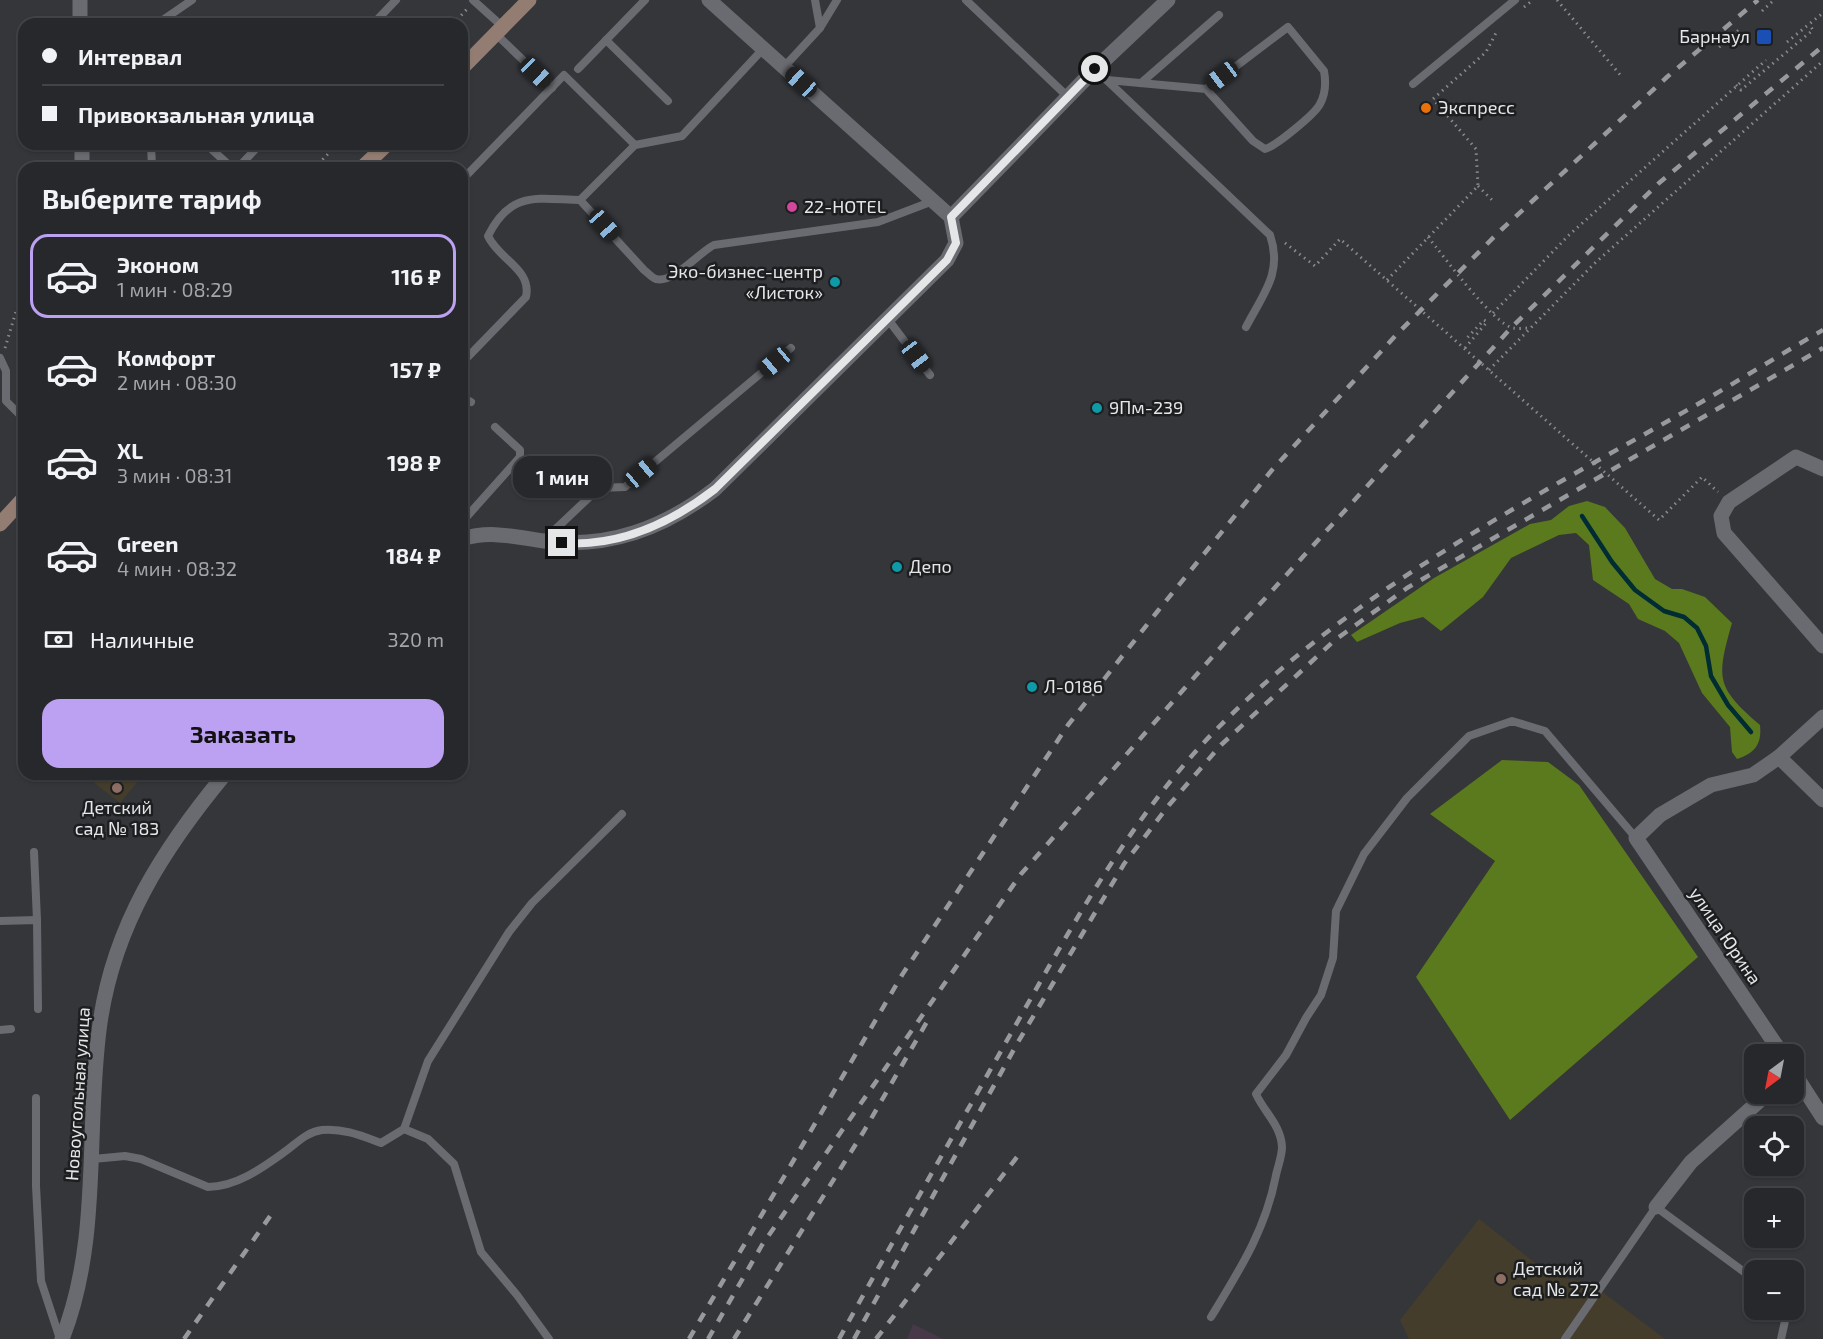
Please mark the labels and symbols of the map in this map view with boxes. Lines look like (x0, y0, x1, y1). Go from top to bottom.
place label: Барнаул (1679, 25, 1750, 47)
marker: Барнаул (1755, 28, 1773, 46)
car (517, 54, 555, 92)
route start (1081, 55, 1108, 82)
car (1202, 58, 1242, 94)
car (782, 63, 820, 101)
place label: Экспресс (1438, 96, 1515, 118)
marker: Экспресс (1419, 101, 1433, 115)
place label: 22-HOTEL (804, 195, 886, 217)
marker: 22-HOTEL (785, 200, 799, 214)
car (585, 206, 623, 244)
place label: Эко-бизнес-центр «Листок» (668, 260, 823, 303)
marker: Эко-бизнес-центр «Листок» (828, 275, 842, 289)
car (898, 336, 934, 376)
car (755, 344, 795, 380)
place label: 9Пм-239 (1109, 396, 1183, 418)
marker: 9Пм-239 (1090, 401, 1104, 415)
car (621, 455, 661, 491)
callout: 1 мин (512, 456, 612, 498)
route end (548, 529, 575, 556)
place label: Депо (909, 555, 952, 577)
marker: Депо (890, 560, 904, 574)
place label: Л-0186 (1044, 675, 1103, 697)
marker: Л-0186 (1025, 680, 1039, 694)
marker: Детский сад № 183 (110, 781, 124, 795)
place label: Детский сад № 183 (75, 796, 159, 839)
street label: улица Юрина (1685, 883, 1766, 988)
street label: Новоугольная улица (60, 1006, 94, 1182)
north arrow (1744, 1044, 1804, 1104)
place label: Детский сад № 272 (1513, 1257, 1599, 1300)
marker: Детский сад № 272 (1494, 1272, 1508, 1286)

